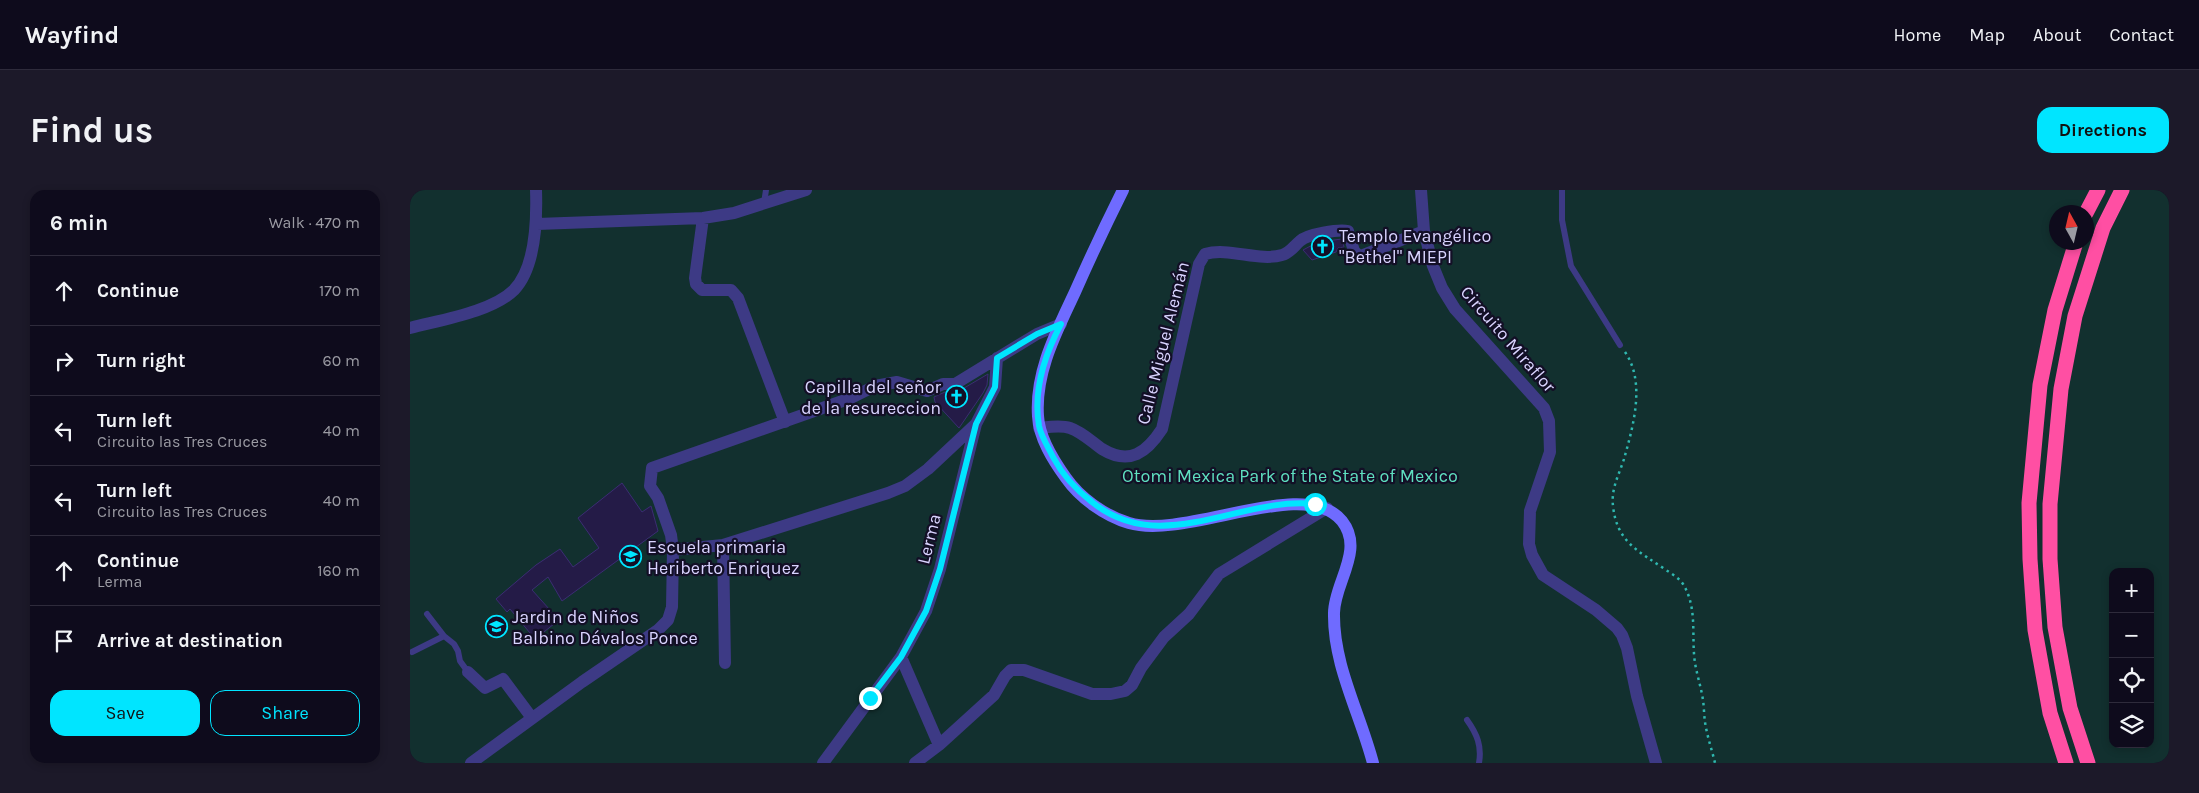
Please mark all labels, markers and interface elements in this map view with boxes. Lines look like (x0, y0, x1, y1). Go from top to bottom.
text: Wayfind (25, 21, 119, 49)
text: Home (1893, 24, 1941, 46)
text: Map (1969, 24, 2005, 46)
text: About (2033, 24, 2082, 46)
text: Contact (2110, 24, 2174, 46)
button: Directions (2037, 107, 2169, 153)
text: Find us (30, 110, 153, 151)
north arrow (2049, 205, 2094, 250)
text: 6 min (50, 211, 108, 235)
text: Walk · 470 m (269, 213, 360, 232)
place label: Templo Evangélico "Bethel" MIEPI (1339, 225, 1491, 268)
church icon: Templo Evangélico "Bethel" MIEPI (1311, 234, 1335, 258)
street label: Calle Miguel Alemán (1132, 259, 1194, 427)
icon: ahead (50, 277, 78, 305)
text: Continue (97, 280, 179, 302)
text: 170 m (319, 281, 360, 300)
street label: Circuito Miraflor (1456, 281, 1561, 397)
icon: right (50, 347, 78, 375)
text: Turn right (97, 350, 186, 372)
text: 60 m (323, 351, 360, 370)
place label: Capilla del señor de la resureccion (801, 376, 941, 419)
church icon: Capilla del señor de la resureccion (945, 385, 969, 409)
text: Turn left (97, 410, 172, 432)
icon: left (50, 417, 78, 445)
text: 40 m (323, 421, 360, 440)
text: Circuito las Tres Cruces (97, 432, 267, 451)
park label: Otomi Mexica Park of the State of Mexico (1122, 465, 1458, 487)
text: Turn left (97, 480, 172, 502)
icon: left (50, 487, 78, 515)
text: 40 m (323, 491, 360, 510)
route start (1304, 493, 1327, 516)
text: Circuito las Tres Cruces (97, 502, 267, 521)
street label: Lerma (912, 512, 946, 566)
place label: Escuela primaria Heriberto Enriquez (647, 536, 800, 579)
school or university icon: Escuela primaria Heriberto Enriquez (619, 545, 643, 569)
text: Continue (97, 550, 179, 572)
icon: ahead (50, 557, 78, 585)
text: 160 m (317, 561, 360, 580)
map controls (2109, 568, 2154, 748)
button: + (2109, 568, 2154, 613)
text: Lerma (97, 572, 142, 591)
place label: Jardin de Niños Balbino Dávalos Ponce (512, 606, 698, 649)
button: − (2109, 613, 2154, 658)
school or university icon: Jardin de Niños Balbino Dávalos Ponce (484, 615, 508, 639)
icon: arrive (50, 627, 78, 655)
text: Arrive at destination (97, 630, 283, 652)
button: locate (2109, 658, 2154, 703)
route end (859, 687, 882, 710)
button: Save (50, 690, 200, 736)
button: Share (210, 690, 360, 736)
button: layers (2109, 703, 2154, 748)

